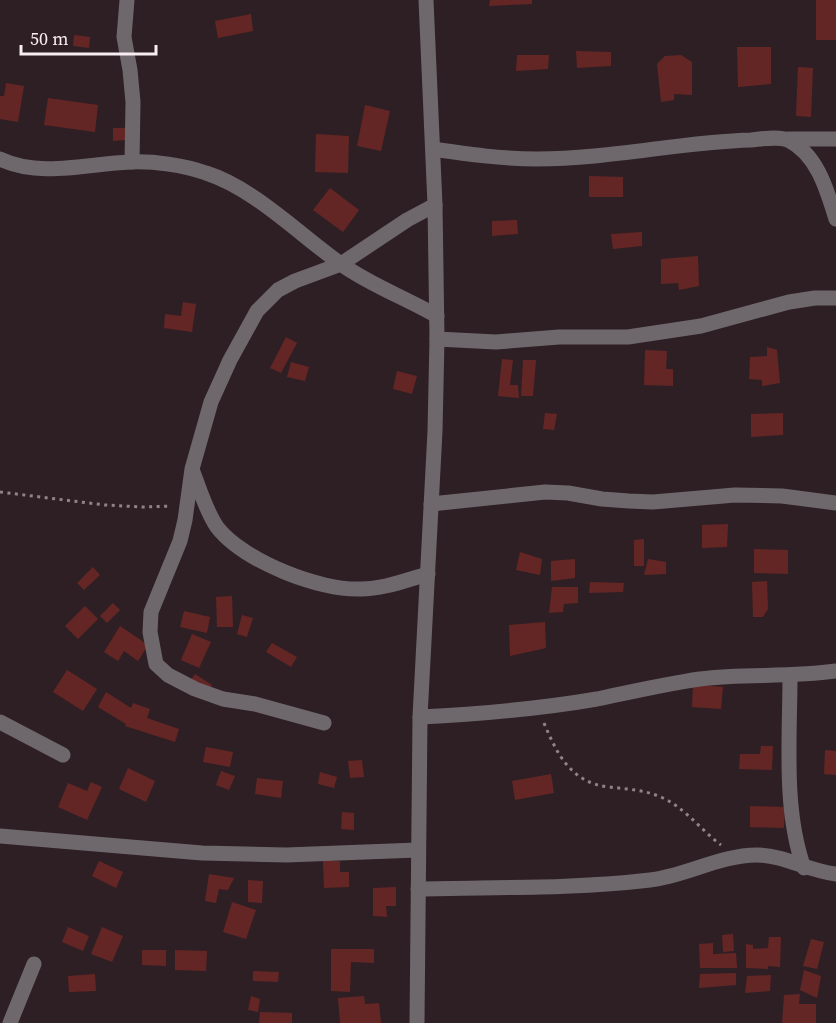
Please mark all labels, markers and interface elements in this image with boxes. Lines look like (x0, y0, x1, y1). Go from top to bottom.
scale bar (21, 18, 156, 56)
text: 50 m (30, 26, 68, 51)

